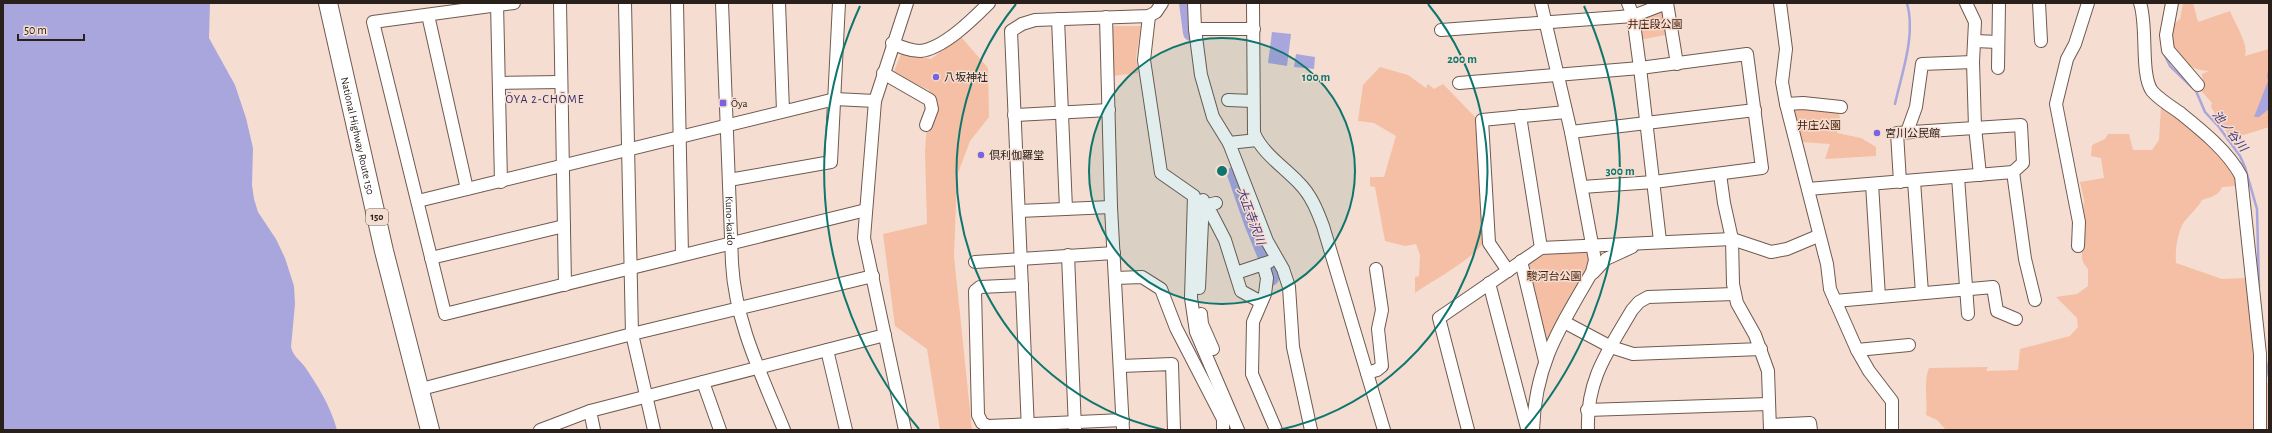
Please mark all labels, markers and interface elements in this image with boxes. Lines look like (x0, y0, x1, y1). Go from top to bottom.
scale bar (18, 16, 84, 42)
park label: 井庄段公園 (1628, 18, 1683, 30)
text: 50 m (24, 24, 47, 36)
text: 200 m (1447, 53, 1477, 65)
text: 100 m (1302, 71, 1330, 83)
marker: 八坂神社 (931, 72, 941, 82)
place label: 八坂神社 (944, 72, 988, 83)
street label: National Highway Route 150 (339, 76, 377, 196)
district label: ŌYA 2-CHŌME (505, 92, 585, 105)
marker: Ōya (718, 98, 728, 108)
place label: Ōya (731, 98, 748, 109)
water label: 池ノ谷川 (2210, 108, 2252, 155)
park label: 井庄公園 (1797, 119, 1841, 131)
place label: 宮川公民館 (1885, 127, 1940, 139)
marker: 宮川公民館 (1872, 128, 1882, 138)
place label: 倶利伽羅堂 (989, 149, 1044, 161)
marker: 倶利伽羅堂 (976, 150, 986, 160)
centre of rings (1215, 164, 1229, 178)
text: 300 m (1605, 165, 1635, 177)
water label: 大正寺沢川 (1235, 185, 1269, 248)
street label: Kuno-kaido (724, 196, 737, 246)
road number: 150 (366, 209, 388, 225)
park label: 駿河台公園 (1527, 270, 1582, 282)

